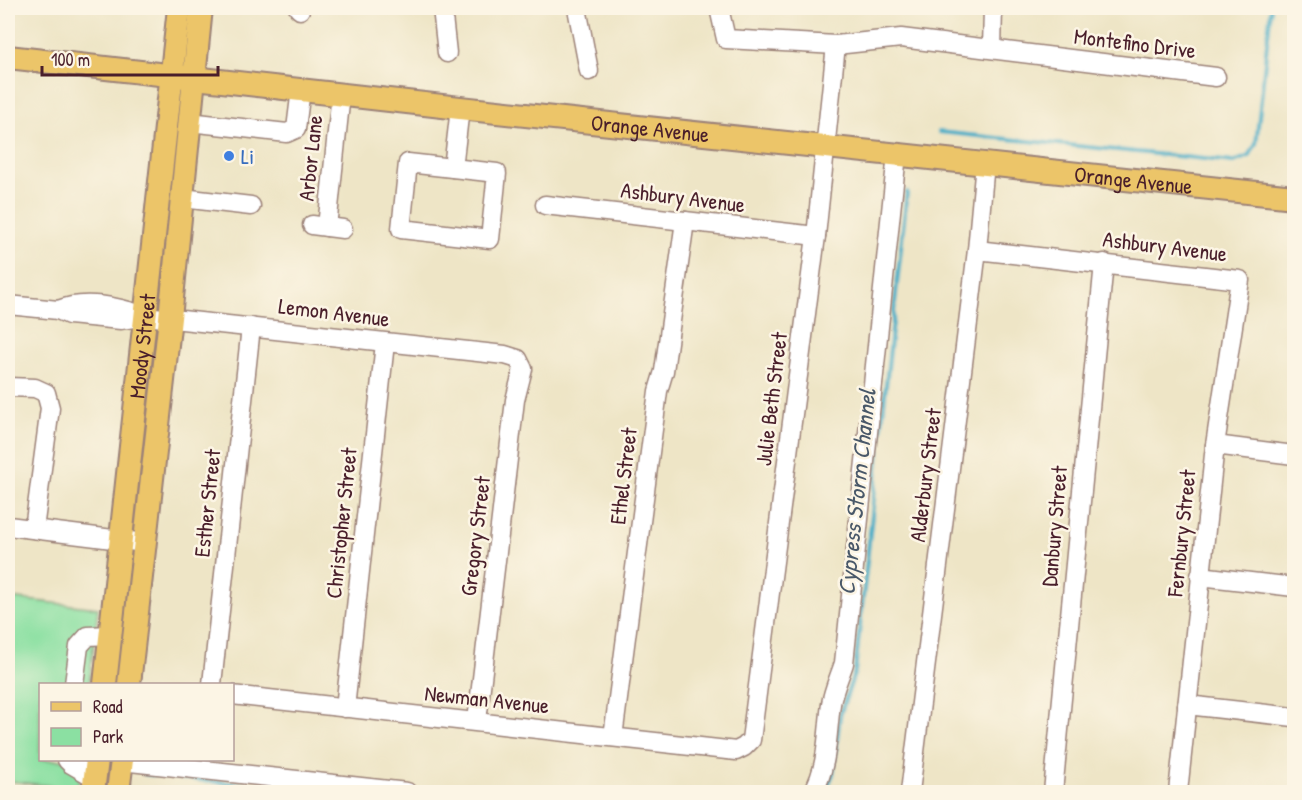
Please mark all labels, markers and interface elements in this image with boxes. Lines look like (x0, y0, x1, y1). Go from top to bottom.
street label: Montefino Drive (1072, 21, 1198, 65)
scale bar (42, 39, 218, 77)
text: 100 m (51, 47, 90, 72)
street label: Orange Avenue (589, 107, 711, 150)
street label: Arbor Lane (291, 113, 329, 202)
place label: Li (241, 141, 254, 171)
marker: Li (222, 149, 236, 163)
street label: Orange Avenue (1073, 159, 1194, 201)
street label: Ashbury Avenue (619, 174, 747, 220)
street label: Ashbury Avenue (1101, 223, 1229, 269)
street label: Lemon Avenue (277, 290, 391, 334)
street label: Moody Street (121, 292, 163, 400)
street label: Julie Beth Street (748, 330, 794, 468)
water label: Cypress Storm Channel (829, 386, 884, 597)
street label: Alderbury Street (902, 406, 948, 543)
street label: Ethel Street (602, 425, 644, 526)
street label: Christopher Street (318, 446, 364, 600)
street label: Esther Street (186, 447, 228, 559)
street label: Danbury Street (1034, 464, 1074, 588)
street label: Fernbury Street (1159, 468, 1203, 599)
street label: Gregory Street (453, 474, 497, 598)
street label: Newman Avenue (423, 678, 551, 720)
legend (39, 683, 234, 761)
text: Road (93, 694, 123, 719)
text: Park (93, 724, 124, 749)

